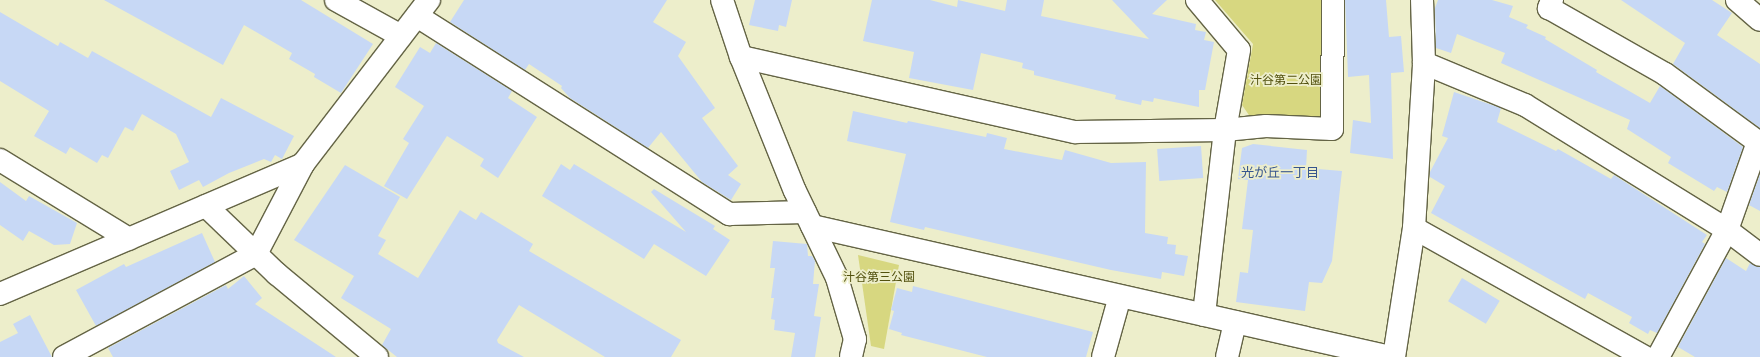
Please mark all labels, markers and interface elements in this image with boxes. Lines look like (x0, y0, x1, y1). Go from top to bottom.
park label: 汁谷第二公園 (1250, 74, 1322, 88)
district label: 光が丘一丁目 (1241, 165, 1319, 181)
park label: 汁谷第三公園 (843, 271, 915, 285)

